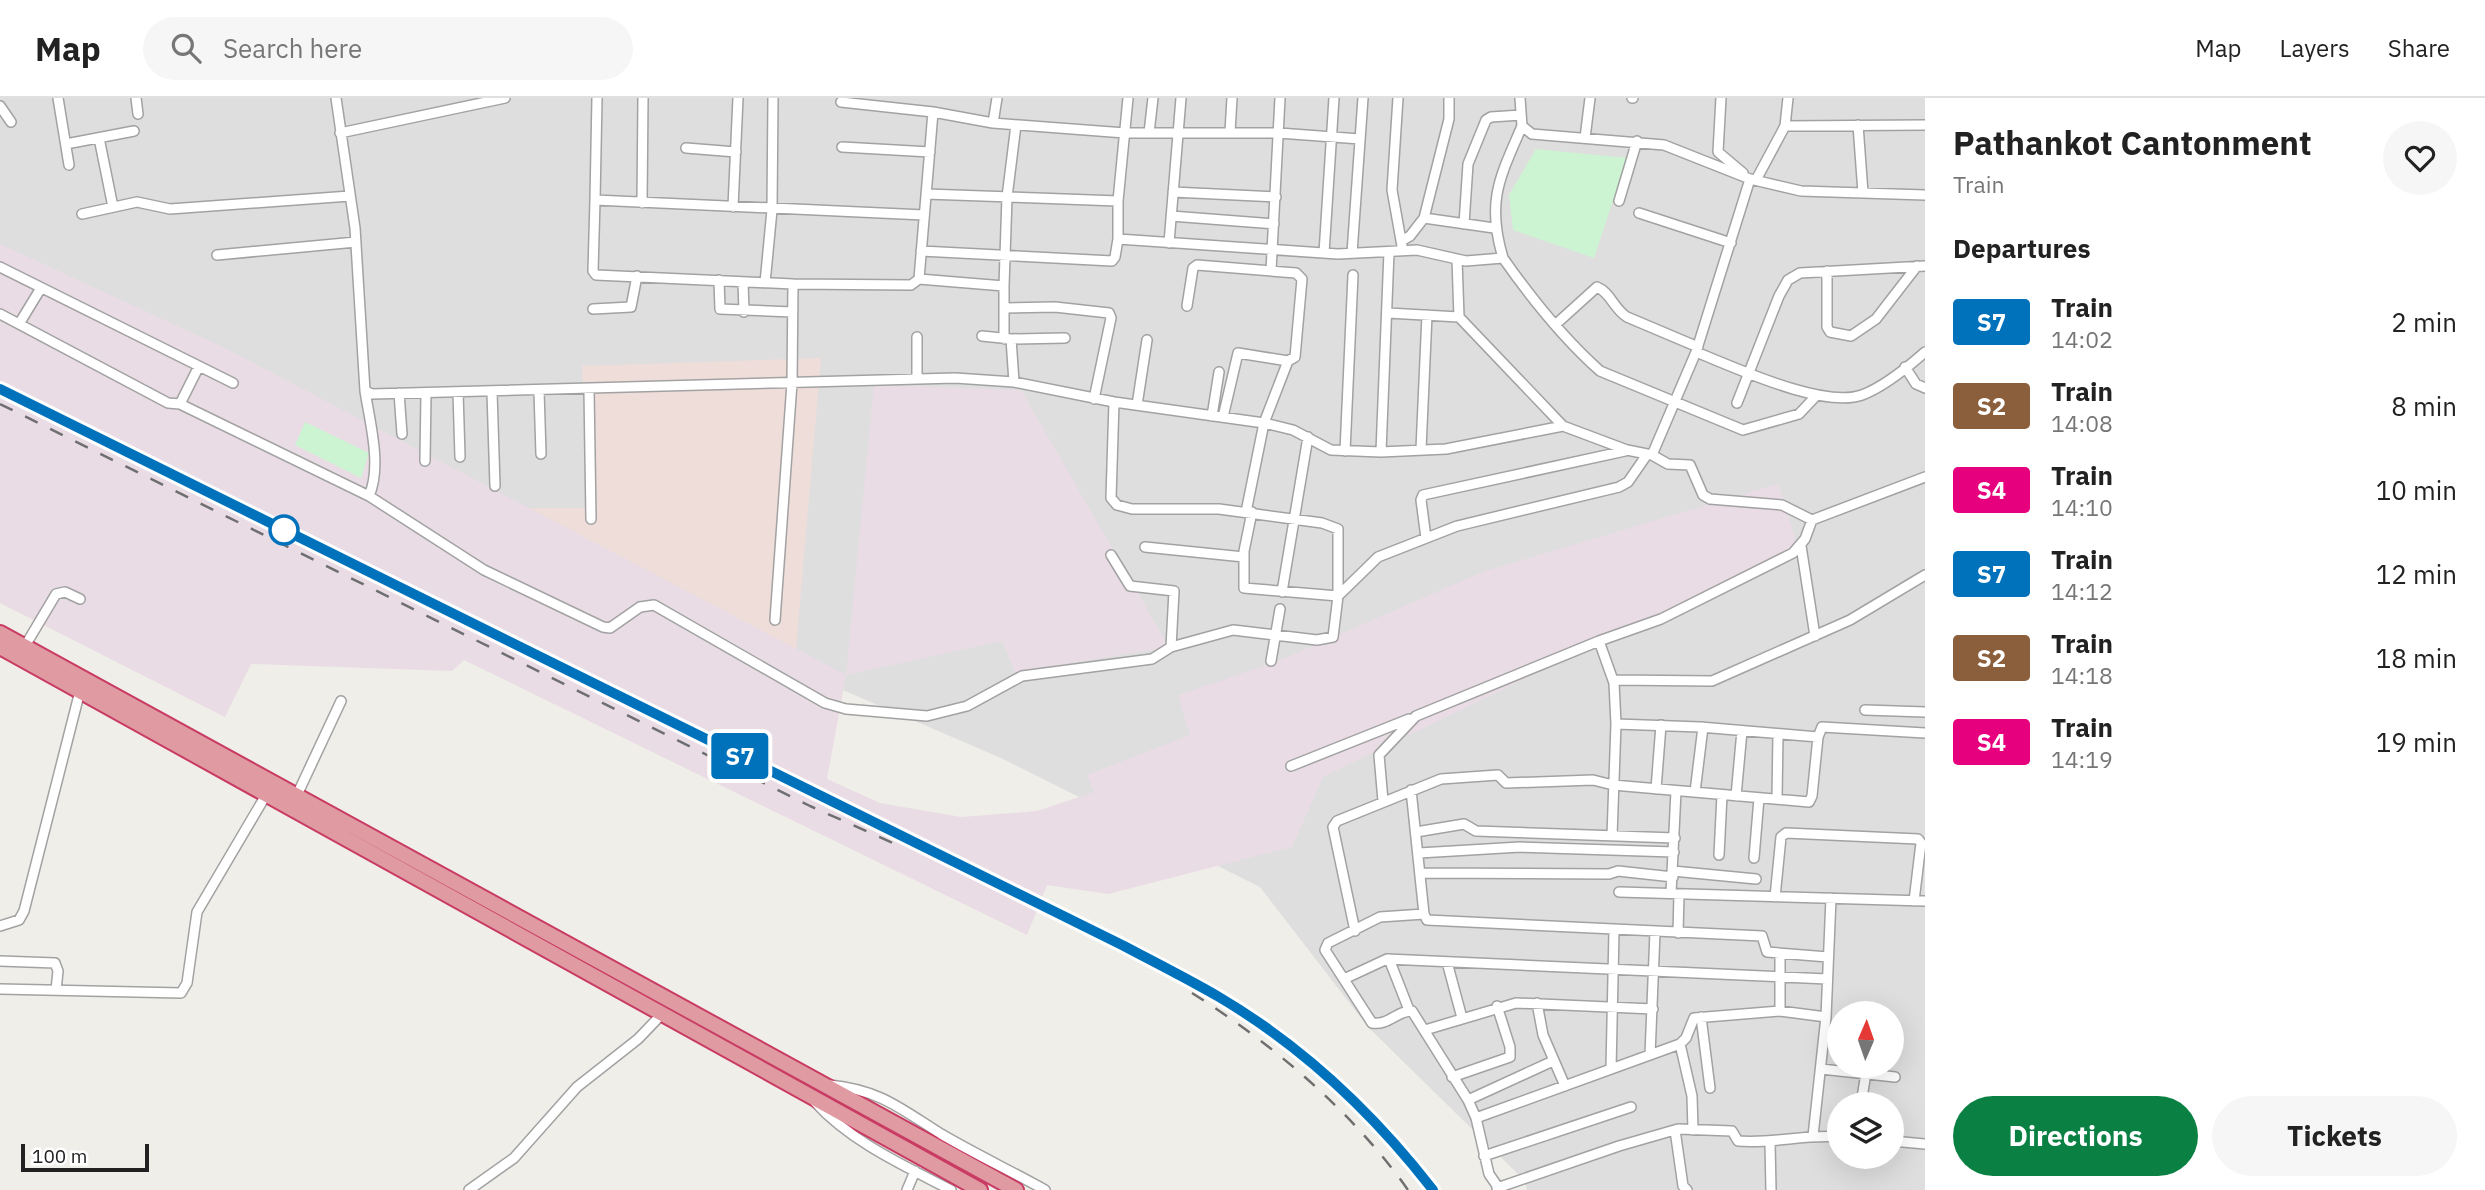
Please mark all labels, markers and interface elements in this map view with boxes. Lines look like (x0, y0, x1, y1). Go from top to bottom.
search box (143, 17, 633, 80)
text: Map (35, 27, 101, 70)
icon: search (167, 29, 205, 67)
text: Search here (223, 31, 362, 65)
text: Map (2195, 32, 2242, 64)
text: Layers (2280, 32, 2350, 64)
text: Share (2388, 32, 2450, 64)
text: Pathankot Cantonment (1953, 121, 2312, 164)
button: heart (2383, 121, 2457, 195)
text: Train (1953, 169, 2005, 199)
text: Departures (1953, 231, 2091, 265)
text: Train (2051, 290, 2113, 324)
text: 2 min (2391, 305, 2457, 339)
text: S7 (1977, 306, 2006, 338)
text: 14:02 (2051, 324, 2113, 354)
text: Train (2051, 374, 2113, 408)
text: 8 min (2391, 389, 2457, 423)
text: S2 (1977, 390, 2006, 422)
text: 14:08 (2051, 408, 2113, 438)
text: Train (2051, 458, 2113, 492)
text: 10 min (2376, 473, 2457, 507)
text: S4 (1977, 474, 2006, 506)
text: 14:10 (2051, 492, 2113, 522)
unlabelled marker (269, 515, 299, 545)
text: Train (2051, 542, 2113, 576)
text: 12 min (2376, 557, 2457, 591)
text: S7 (1977, 558, 2006, 590)
text: 14:12 (2051, 576, 2113, 606)
text: Train (2051, 626, 2113, 660)
text: 18 min (2376, 641, 2457, 675)
text: S2 (1977, 642, 2006, 674)
text: 14:18 (2051, 660, 2113, 690)
text: Train (2051, 710, 2113, 744)
text: 19 min (2376, 725, 2457, 759)
text: S4 (1977, 726, 2006, 758)
line badge: S7 (708, 733, 772, 779)
text: S7 (725, 740, 755, 772)
text: 14:19 (2051, 744, 2113, 774)
north arrow (1827, 1001, 1904, 1078)
map controls (1827, 1001, 1904, 1169)
button: layers (1827, 1092, 1904, 1169)
button: Directions (1953, 1096, 2198, 1176)
button: Tickets (2212, 1096, 2457, 1176)
scale bar (21, 1141, 149, 1173)
text: 100 m (32, 1144, 87, 1168)

